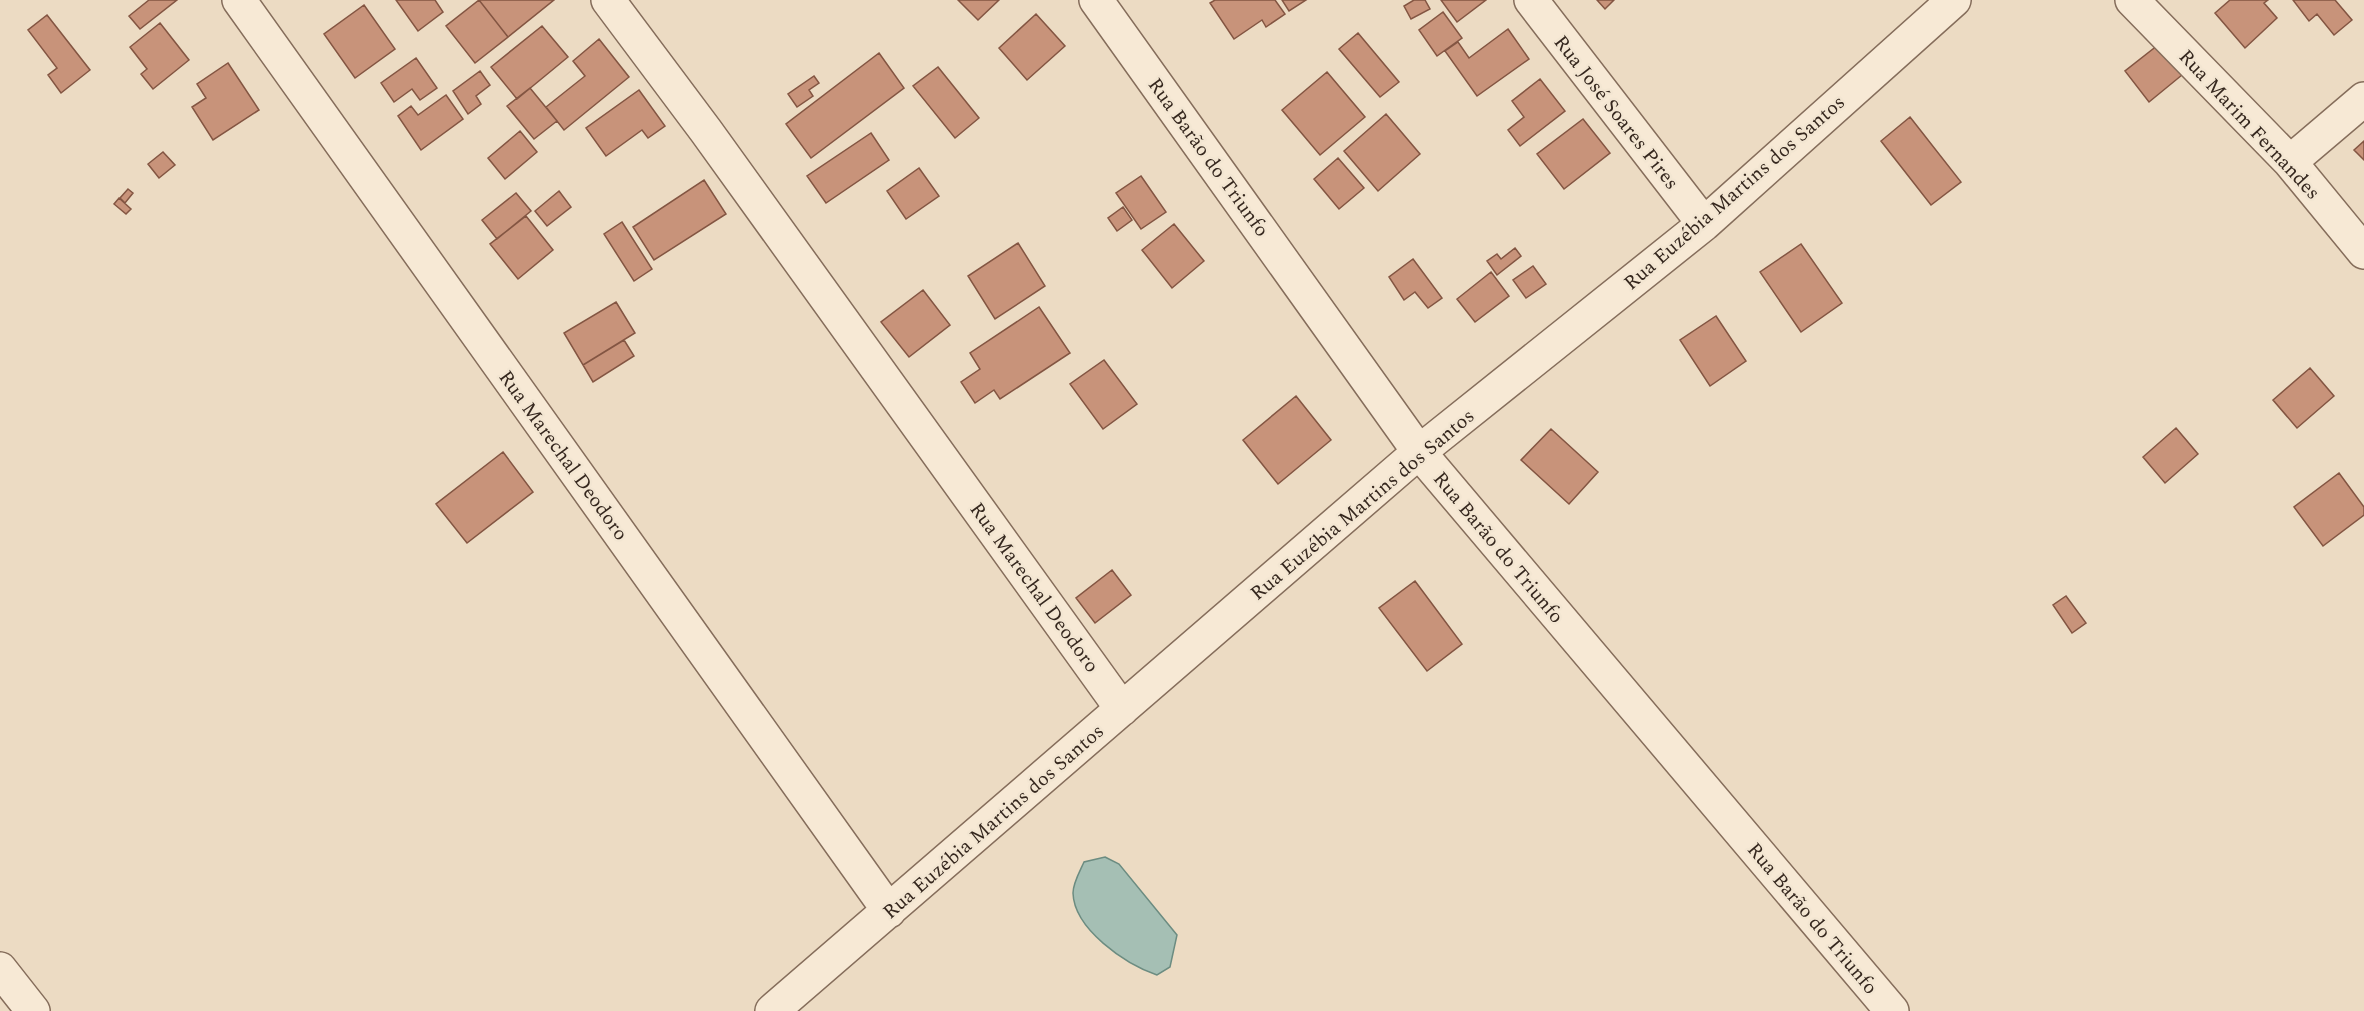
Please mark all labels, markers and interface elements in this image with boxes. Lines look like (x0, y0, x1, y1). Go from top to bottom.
street label: Rua José Soares Pires (1546, 29, 1686, 196)
street label: Rua Marim Fernandes (2171, 43, 2327, 207)
street label: Rua Barão do Triunfo (1140, 72, 1276, 243)
street label: Rua Euzébia Martins dos Santos (1617, 88, 1852, 298)
street label: Rua Marechal Deodoro (491, 364, 635, 547)
street label: Rua Euzébia Martins dos Santos (1244, 402, 1481, 608)
street label: Rua Barão do Triunfo (1426, 465, 1571, 630)
street label: Rua Marechal Deodoro (962, 496, 1106, 679)
street label: Rua Euzébia Martins dos Santos (876, 717, 1111, 927)
street label: Rua Barão do Triunfo (1740, 836, 1885, 1001)

